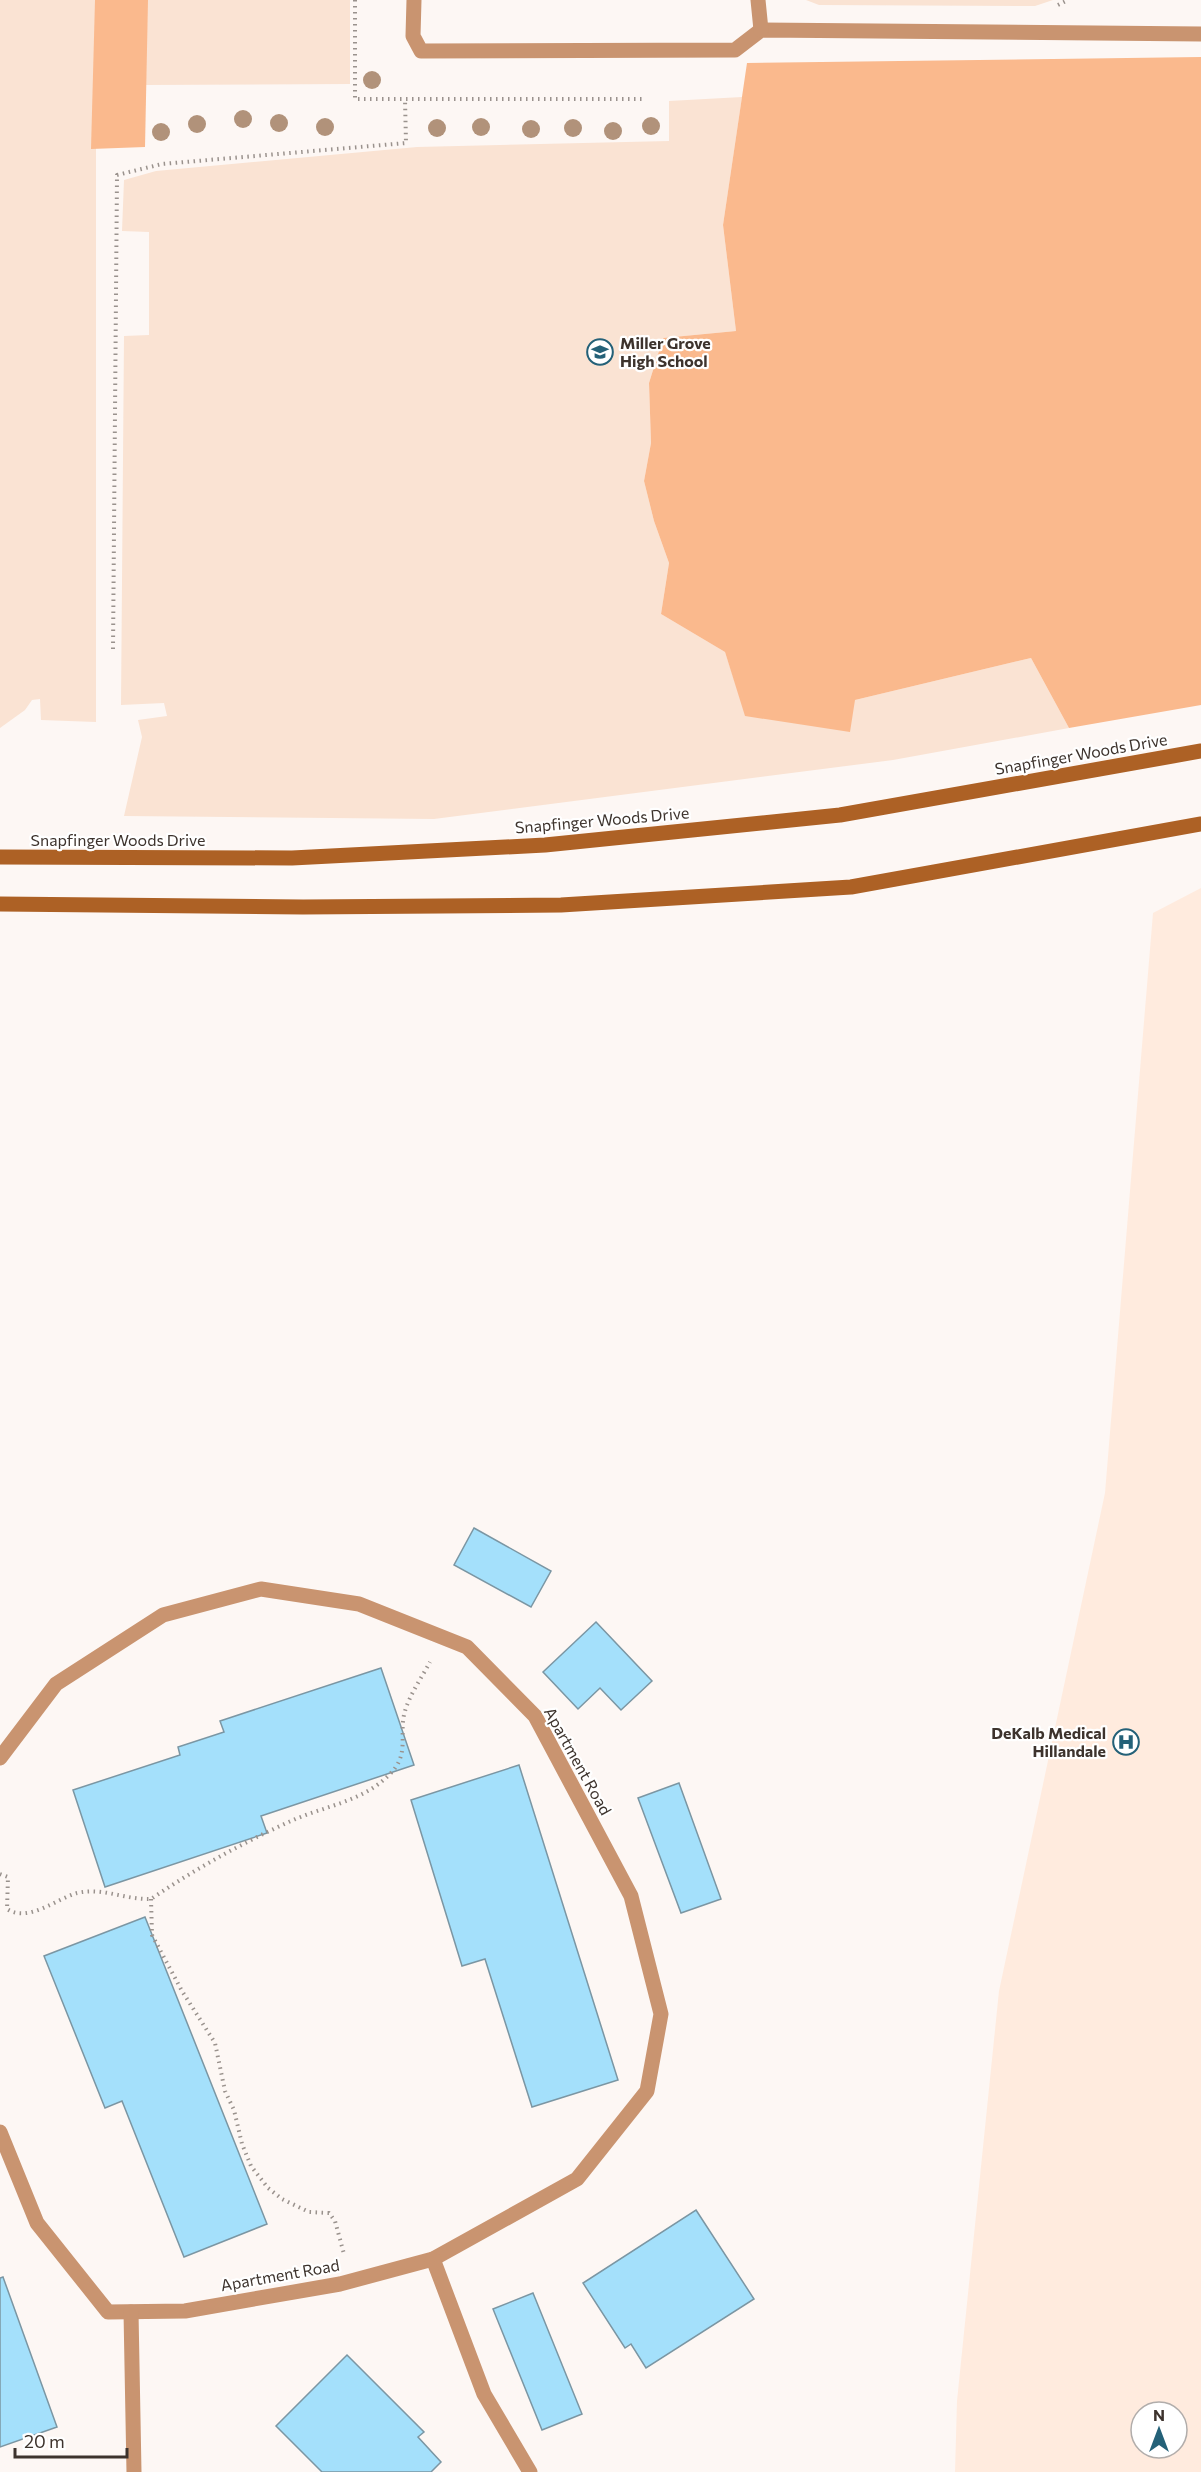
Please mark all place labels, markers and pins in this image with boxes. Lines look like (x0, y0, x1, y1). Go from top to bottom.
place label: Miller Grove High School (620, 333, 711, 370)
school or university icon: Miller Grove High School (585, 337, 615, 367)
place label: DeKalb Medical Hillandale (991, 1723, 1106, 1760)
hospital icon: DeKalb Medical Hillandale (1111, 1727, 1141, 1757)

